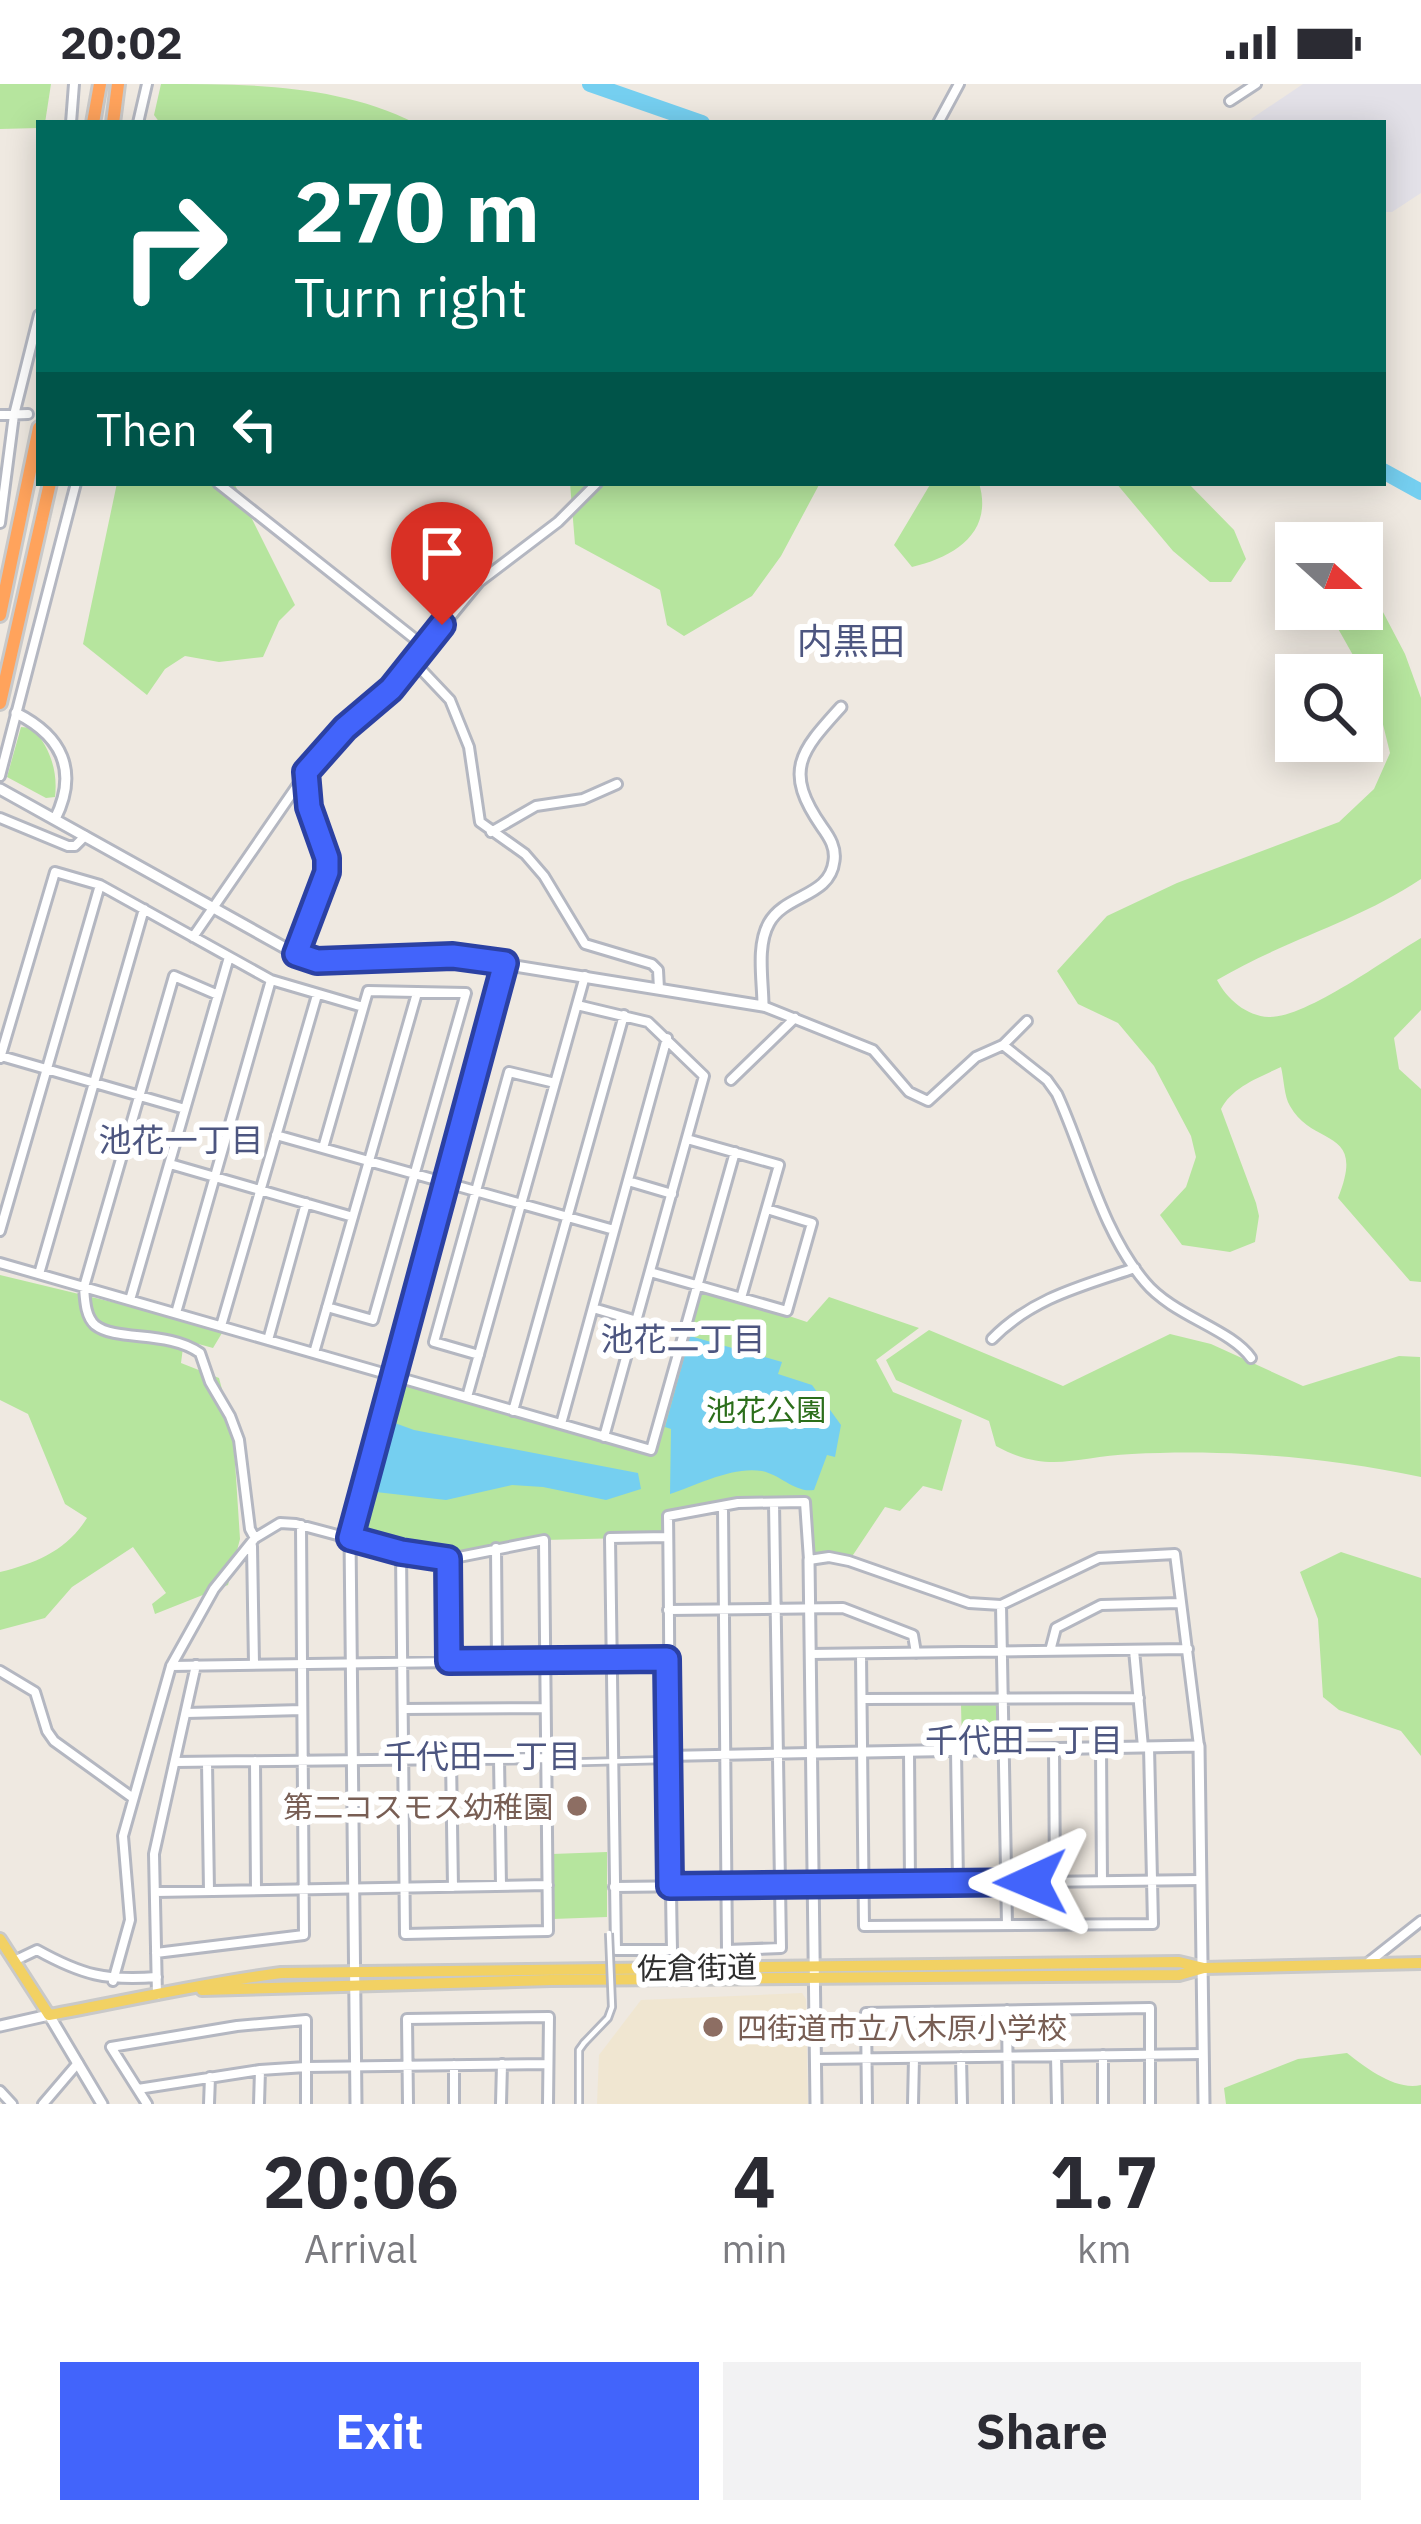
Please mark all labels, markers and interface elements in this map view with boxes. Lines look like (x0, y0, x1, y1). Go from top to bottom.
text: 20:02 (60, 13, 183, 71)
text: 270 m (294, 156, 540, 265)
icon: right (96, 168, 252, 324)
text: Turn right (294, 262, 528, 332)
icon: left (222, 396, 288, 462)
text: Then (96, 400, 198, 458)
pin (391, 502, 493, 625)
icon: arrive (409, 520, 475, 586)
north arrow (1275, 522, 1383, 630)
map controls (1275, 522, 1383, 762)
district label: 内黒田 (797, 617, 905, 664)
button: search (1275, 654, 1383, 762)
district label: 池花一丁目 (99, 1118, 264, 1161)
district label: 池花二丁目 (601, 1317, 766, 1360)
park label: 池花公園 (706, 1390, 826, 1429)
district label: 千代田二丁目 (925, 1718, 1123, 1761)
district label: 千代田一丁目 (383, 1734, 581, 1777)
place label: 第二コスモス幼稚園 (283, 1787, 553, 1826)
marker: 第二コスモス幼稚園 (564, 1793, 590, 1819)
position arrow (968, 1819, 1094, 1945)
street label: 佐倉街道 (637, 1946, 757, 1988)
place label: 四街道市立八木原小学校 (737, 2008, 1067, 2047)
marker: 四街道市立八木原小学校 (700, 2014, 726, 2040)
text: 20:06 (262, 2134, 459, 2228)
text: 4 (733, 2134, 776, 2228)
text: 1.7 (1050, 2134, 1159, 2228)
text: Arrival (304, 2223, 418, 2274)
text: min (721, 2223, 787, 2274)
text: km (1077, 2223, 1132, 2274)
button: Exit (60, 2362, 699, 2500)
button: Share (723, 2362, 1361, 2500)

